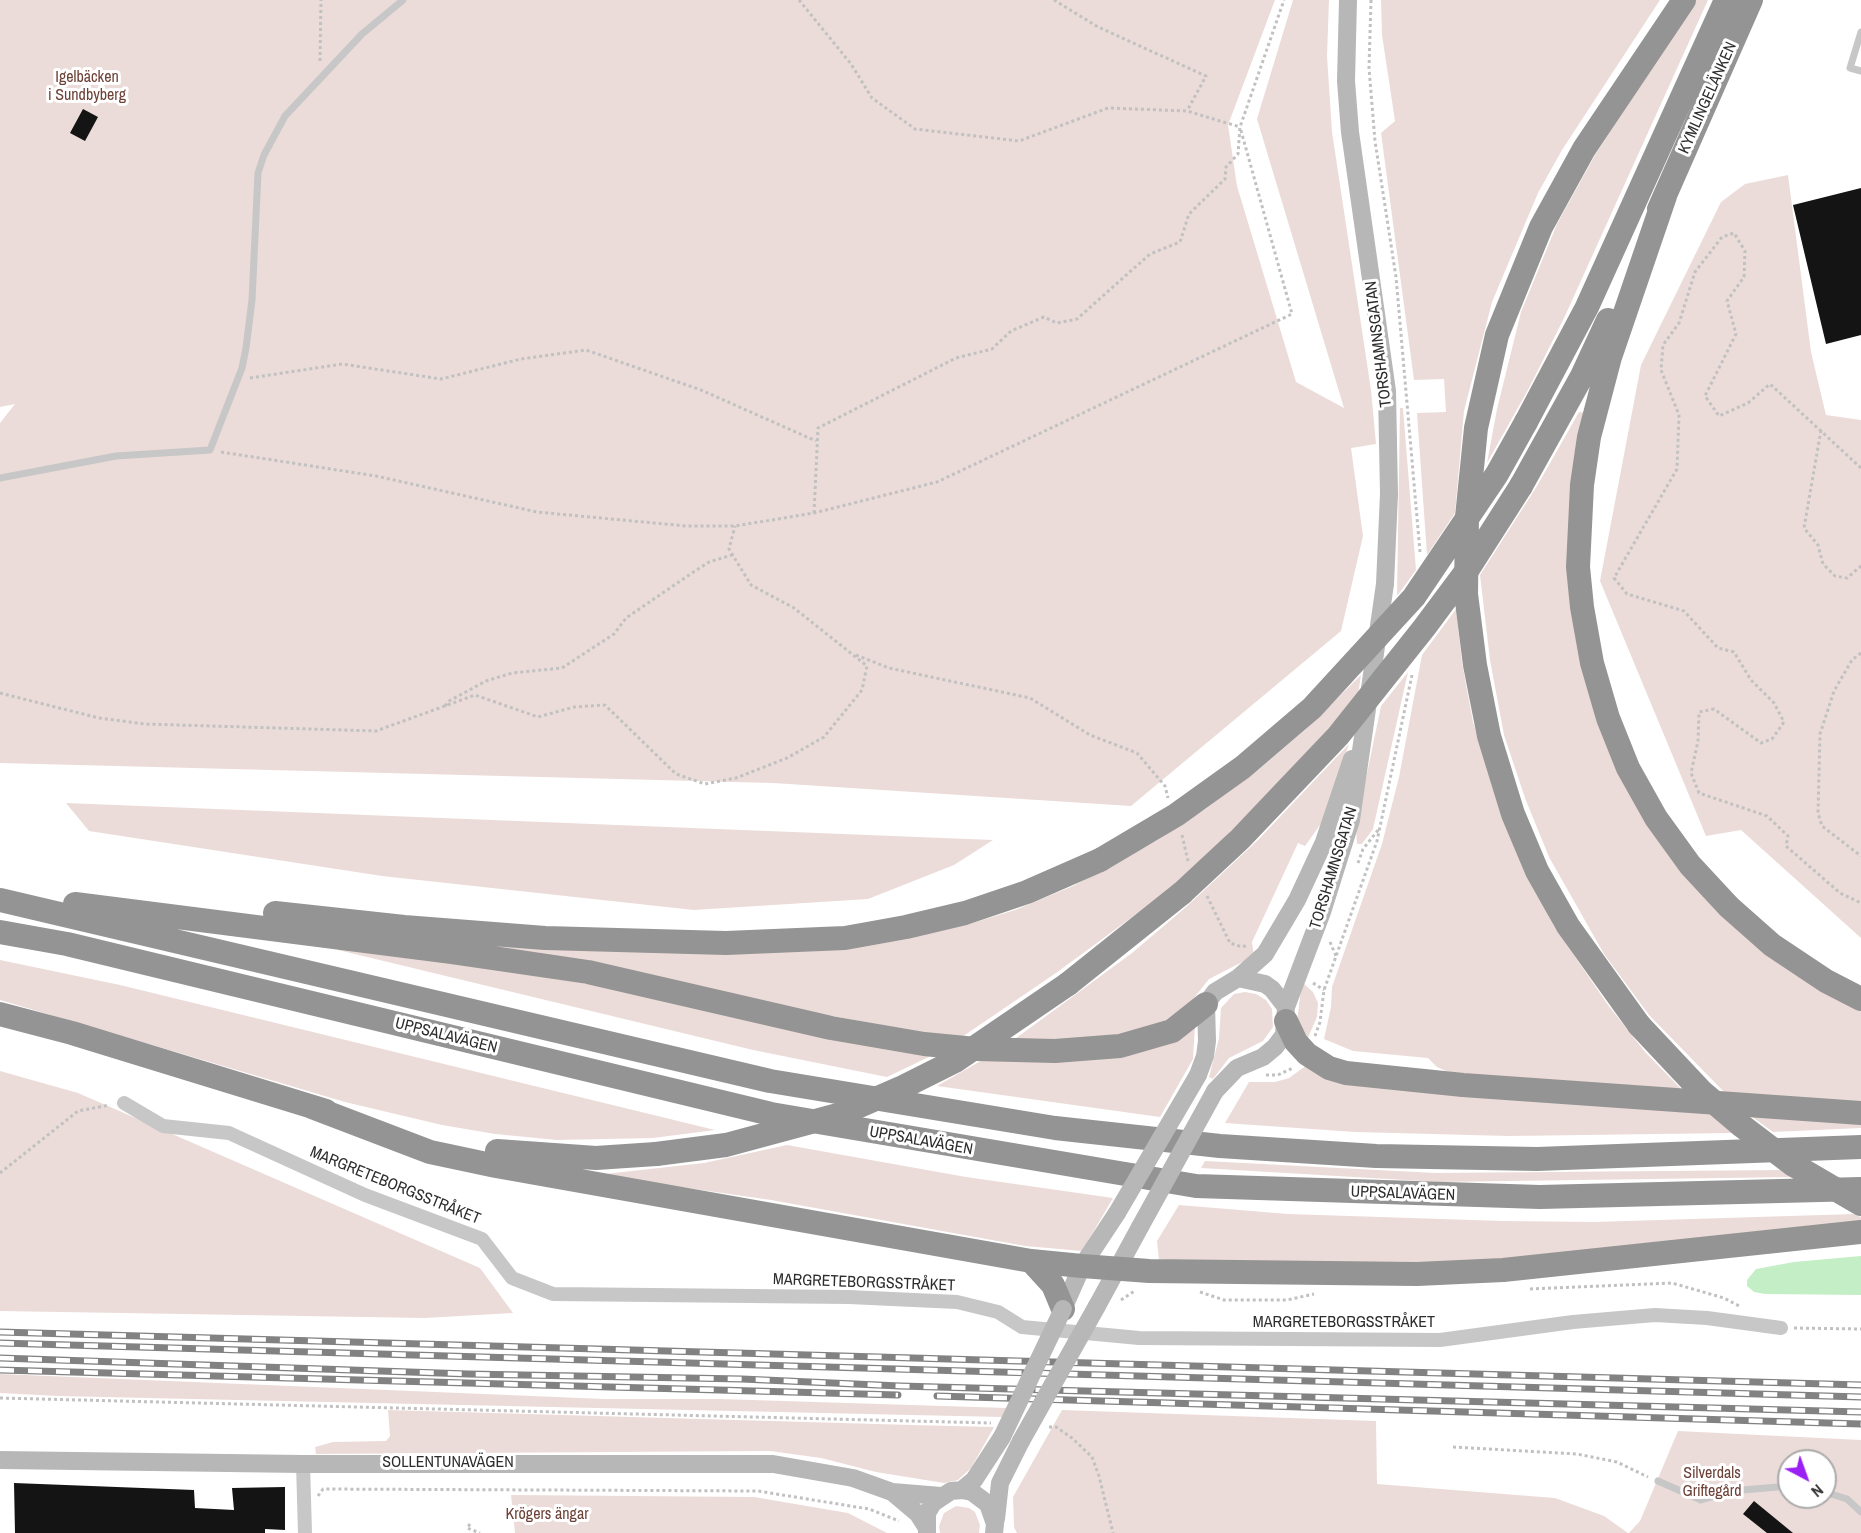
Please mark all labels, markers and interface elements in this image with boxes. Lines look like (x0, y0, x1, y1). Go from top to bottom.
street label: KYMLINGELÄNKEN (1675, 39, 1741, 157)
park label: Igelbäcken i Sundbyberg (48, 68, 126, 106)
street label: TORSHAMNSGATAN (1362, 280, 1396, 408)
street label: TORSHAMNSGATAN (1306, 805, 1362, 931)
street label: UPPSALAVÄGEN (393, 1014, 499, 1058)
street label: UPPSALAVÄGEN (868, 1122, 974, 1160)
street label: MARGRETEBORGSSTRÅKET (307, 1143, 483, 1229)
street label: UPPSALAVÄGEN (1350, 1183, 1456, 1205)
street label: MARGRETEBORGSSTRÅKET (773, 1270, 955, 1296)
street label: MARGRETEBORGSSTRÅKET (1253, 1313, 1435, 1333)
north arrow (1777, 1449, 1837, 1509)
street label: SOLLENTUNAVÄGEN (382, 1453, 514, 1473)
park label: Silverdals Griftegård (1682, 1464, 1742, 1502)
text: N (1807, 1480, 1828, 1502)
park label: Krögers ängar (505, 1505, 589, 1525)

